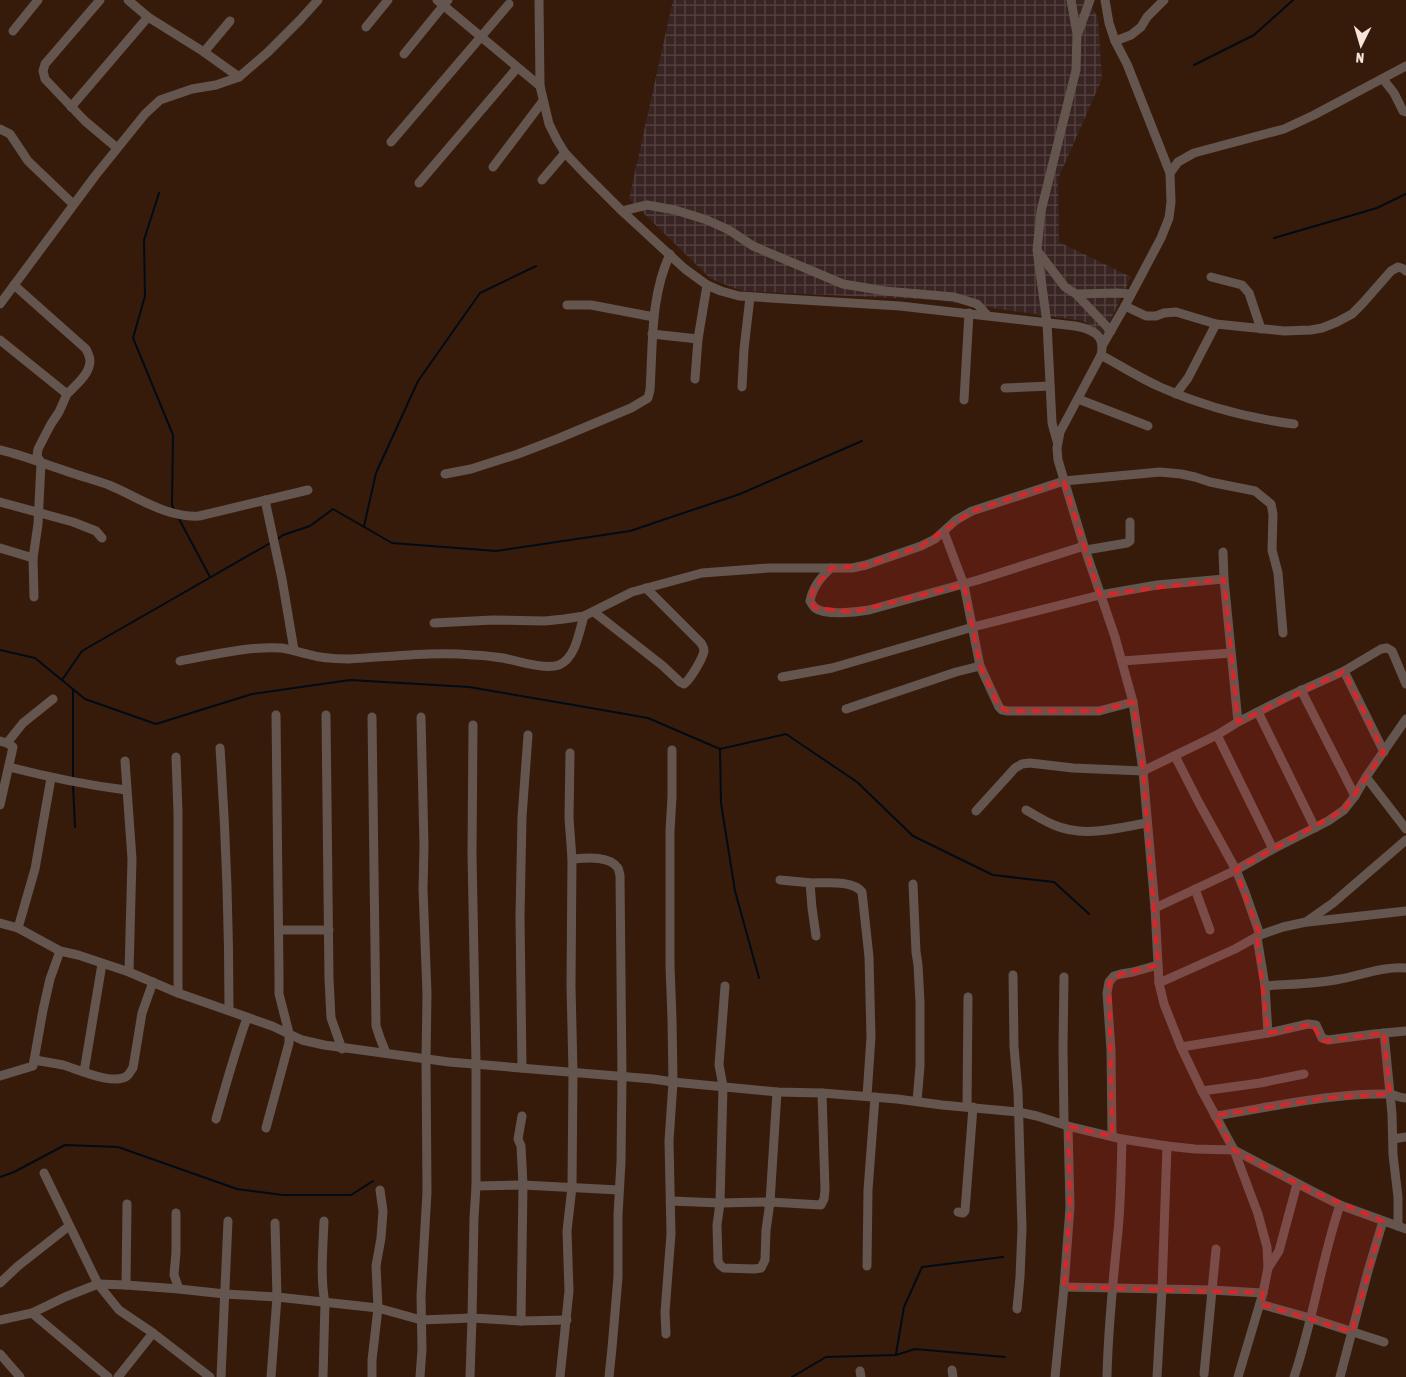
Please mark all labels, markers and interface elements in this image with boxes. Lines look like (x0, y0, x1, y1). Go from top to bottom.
north arrow (1336, 20, 1386, 70)
text: N (1355, 50, 1365, 66)

